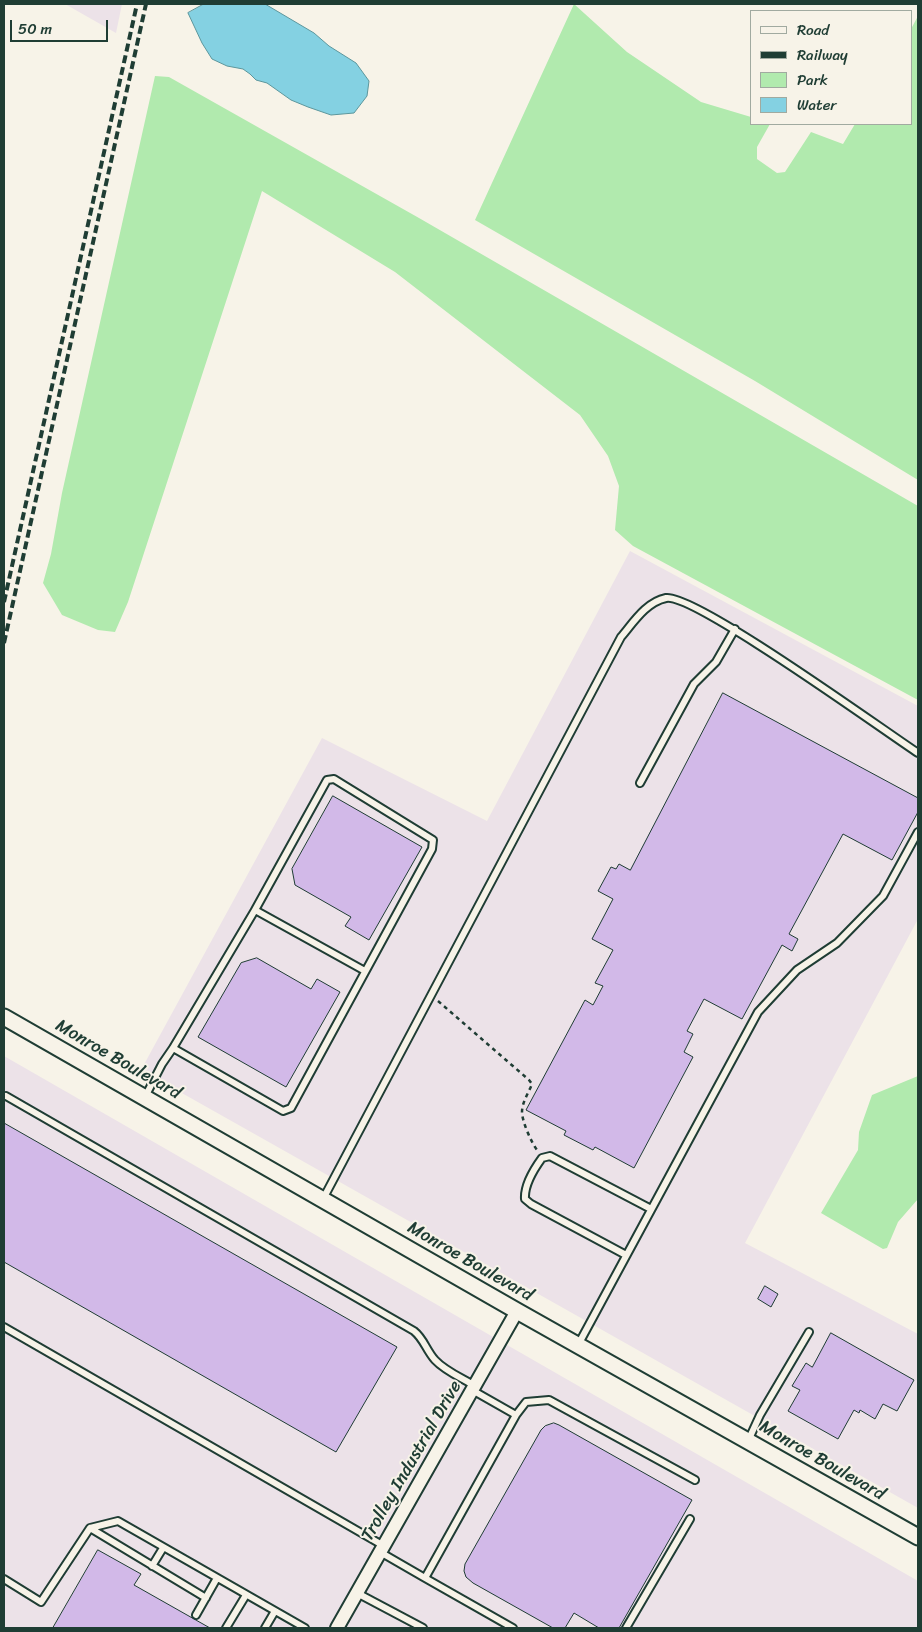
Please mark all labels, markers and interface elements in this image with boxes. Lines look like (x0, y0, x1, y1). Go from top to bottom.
scale bar (12, 10, 110, 42)
legend (750, 10, 912, 125)
text: 50 m (18, 16, 52, 42)
text: Road (797, 17, 829, 43)
text: Railway (797, 42, 848, 68)
text: Park (797, 67, 828, 93)
text: Water (797, 92, 837, 118)
street label: Monroe Boulevard (51, 1015, 185, 1105)
street label: Monroe Boulevard (403, 1217, 537, 1307)
street label: Trolley Industrial Drive (357, 1377, 467, 1545)
street label: Monroe Boulevard (755, 1416, 889, 1506)

